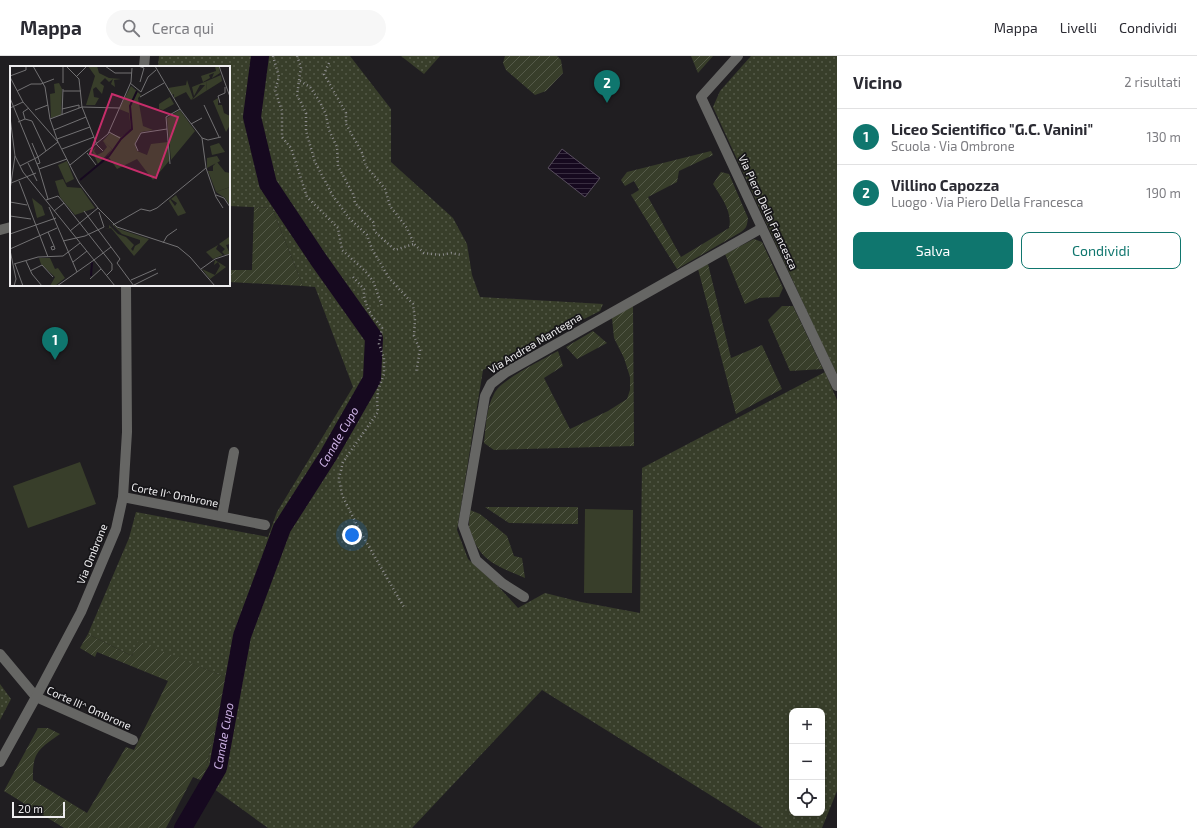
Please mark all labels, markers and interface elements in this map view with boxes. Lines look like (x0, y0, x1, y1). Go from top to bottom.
search box (106, 10, 386, 46)
text: Mappa (20, 16, 82, 39)
icon: search (120, 17, 142, 39)
text: Cerca qui (152, 19, 214, 37)
text: Mappa (994, 19, 1038, 36)
text: Livelli (1060, 19, 1097, 36)
text: Condividi (1119, 19, 1177, 36)
inset map (10, 66, 230, 286)
pin: 2 (594, 70, 620, 103)
text: Vicino (853, 72, 902, 92)
text: 2 risultati (1124, 74, 1181, 90)
text: Liceo Scientifico "G.C. Vanini" (891, 120, 1093, 138)
text: 1 (863, 129, 869, 145)
text: 130 m (1146, 129, 1181, 145)
text: Scuola · Via Ombrone (891, 138, 1015, 154)
street label: Via Piero Della Francesca (736, 152, 801, 271)
text: Villino Capozza (891, 176, 999, 194)
text: 2 (862, 185, 870, 201)
text: 190 m (1146, 185, 1181, 201)
text: Luogo · Via Piero Della Francesca (891, 194, 1083, 210)
button: Salva (853, 232, 1013, 269)
button: Condividi (1021, 232, 1181, 269)
street label: Via Andrea Mantegna (486, 310, 584, 376)
pin: 1 (42, 327, 68, 360)
water label: Canale Cupo (315, 404, 361, 469)
street label: Corte II^ Ombrone (130, 480, 220, 509)
street label: Via Ombrone (74, 522, 110, 586)
your location (342, 525, 362, 545)
street label: Corte III^ Ombrone (45, 683, 134, 732)
water label: Canale Cupo (210, 701, 236, 770)
map controls (789, 708, 825, 816)
button: + (789, 708, 825, 744)
button: − (789, 744, 825, 780)
button: locate (789, 780, 825, 816)
scale bar (12, 800, 65, 819)
text: 20 m (18, 802, 43, 815)

